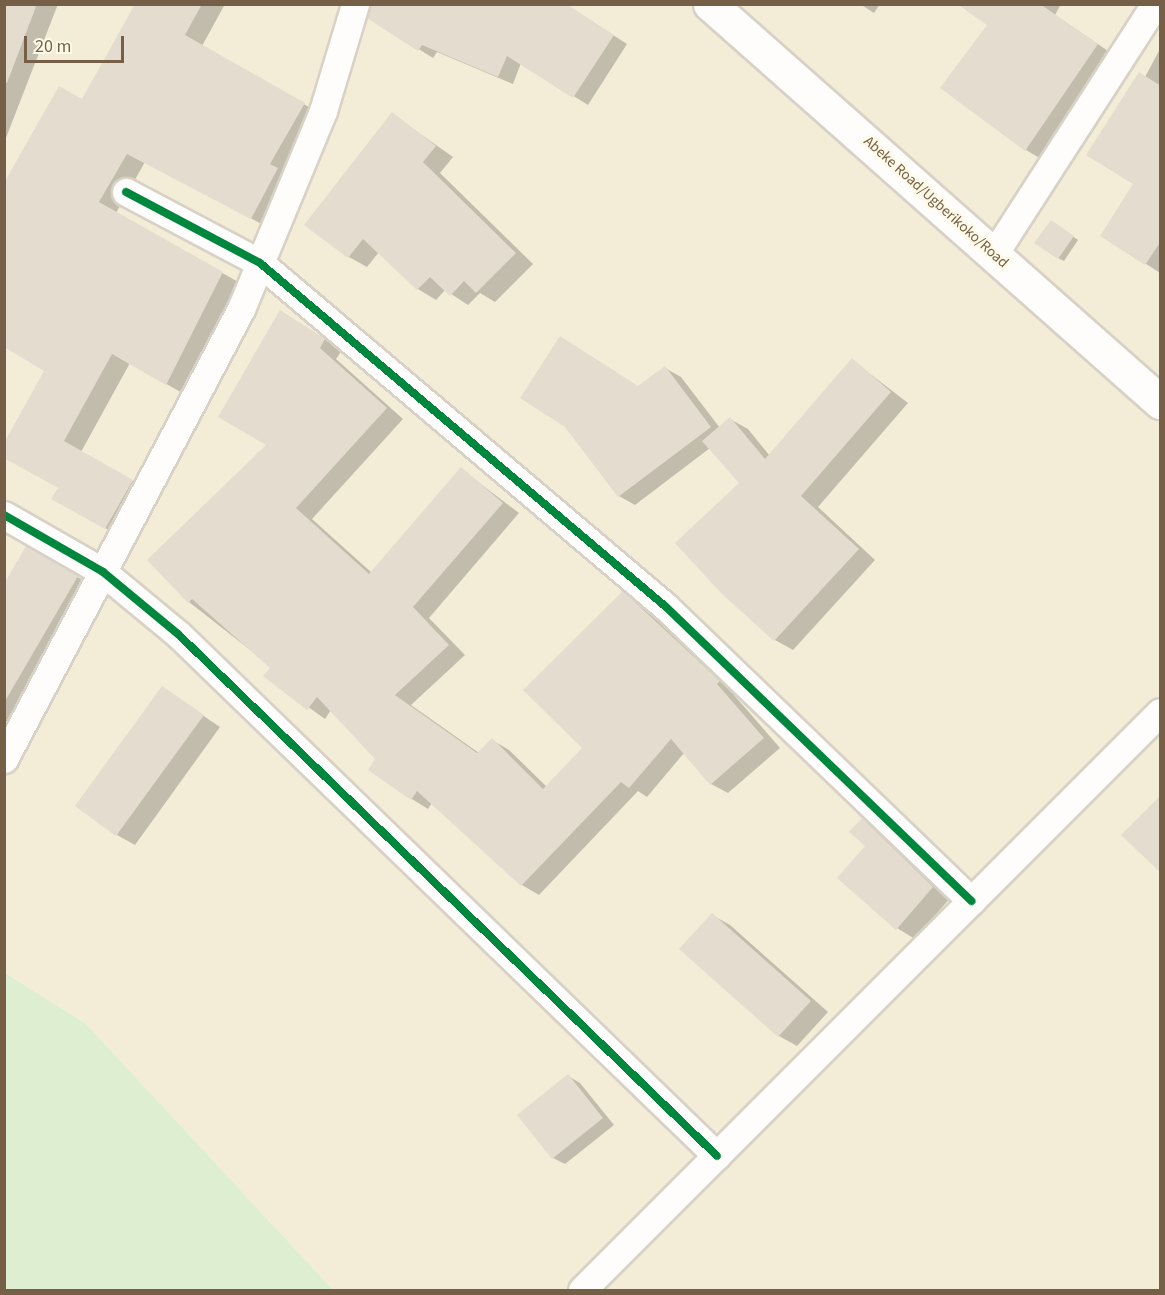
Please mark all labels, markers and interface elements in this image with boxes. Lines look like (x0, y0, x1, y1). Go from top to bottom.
scale bar (27, 24, 128, 62)
text: 20 m (35, 34, 71, 59)
street label: Abeke Road/Ugberikoko/Road (860, 132, 1012, 272)

